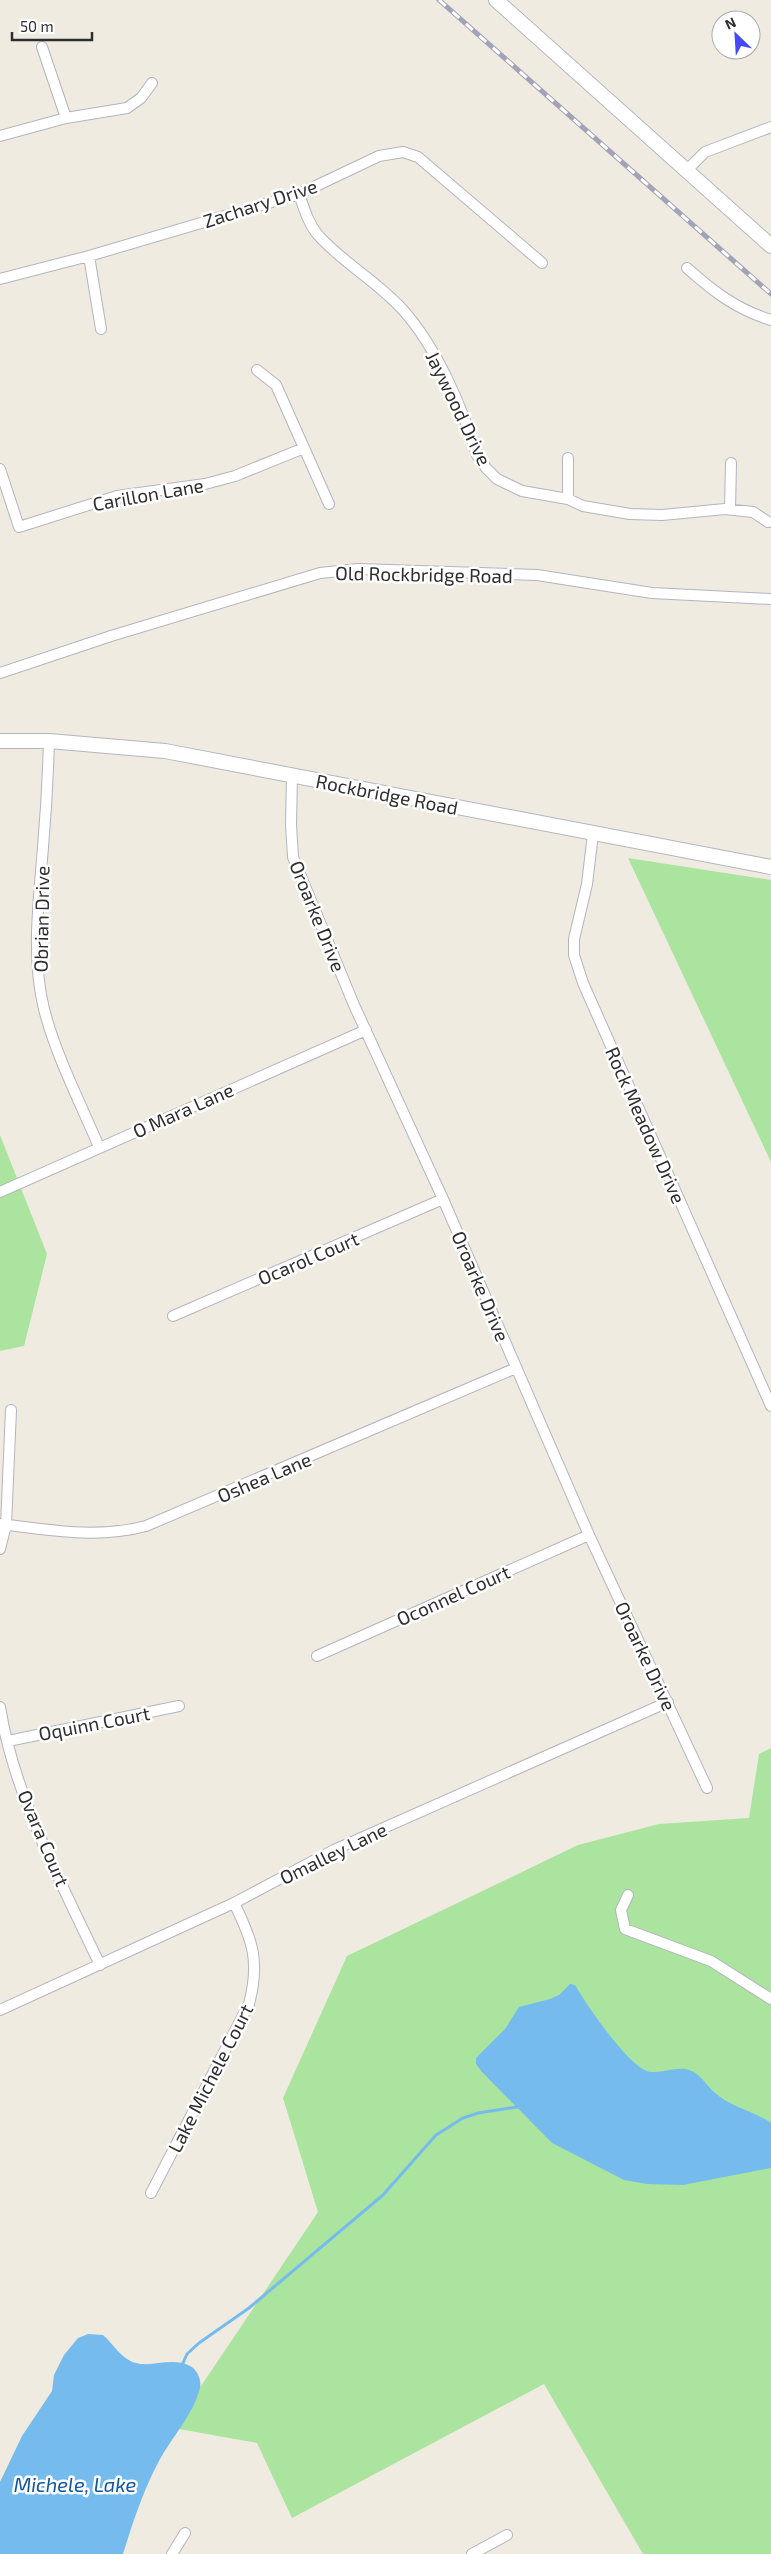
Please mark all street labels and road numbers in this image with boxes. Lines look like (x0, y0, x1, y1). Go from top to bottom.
street label: Zachary Drive (200, 174, 320, 232)
street label: Jaywood Drive (421, 347, 497, 469)
street label: Carillon Lane (91, 473, 205, 515)
street label: Old Rockbridge Road (335, 561, 513, 587)
street label: Rockbridge Road (314, 769, 460, 819)
street label: Oroarke Drive (285, 857, 351, 975)
street label: Obrian Drive (29, 865, 53, 973)
street label: Rock Meadow Drive (601, 1043, 691, 1207)
street label: O Mara Lane (129, 1078, 237, 1142)
street label: Ocarol Court (254, 1226, 362, 1290)
street label: Oroarke Drive (447, 1227, 515, 1345)
street label: Oshea Lane (214, 1447, 314, 1507)
street label: Oconnel Court (393, 1560, 513, 1630)
street label: Oroarke Drive (611, 1598, 681, 1714)
street label: Oquinn Court (36, 1701, 152, 1745)
street label: Ovara Court (13, 1786, 75, 1890)
street label: Omalley Lane (276, 1817, 390, 1889)
street label: Lake Michele Court (163, 2000, 257, 2156)

